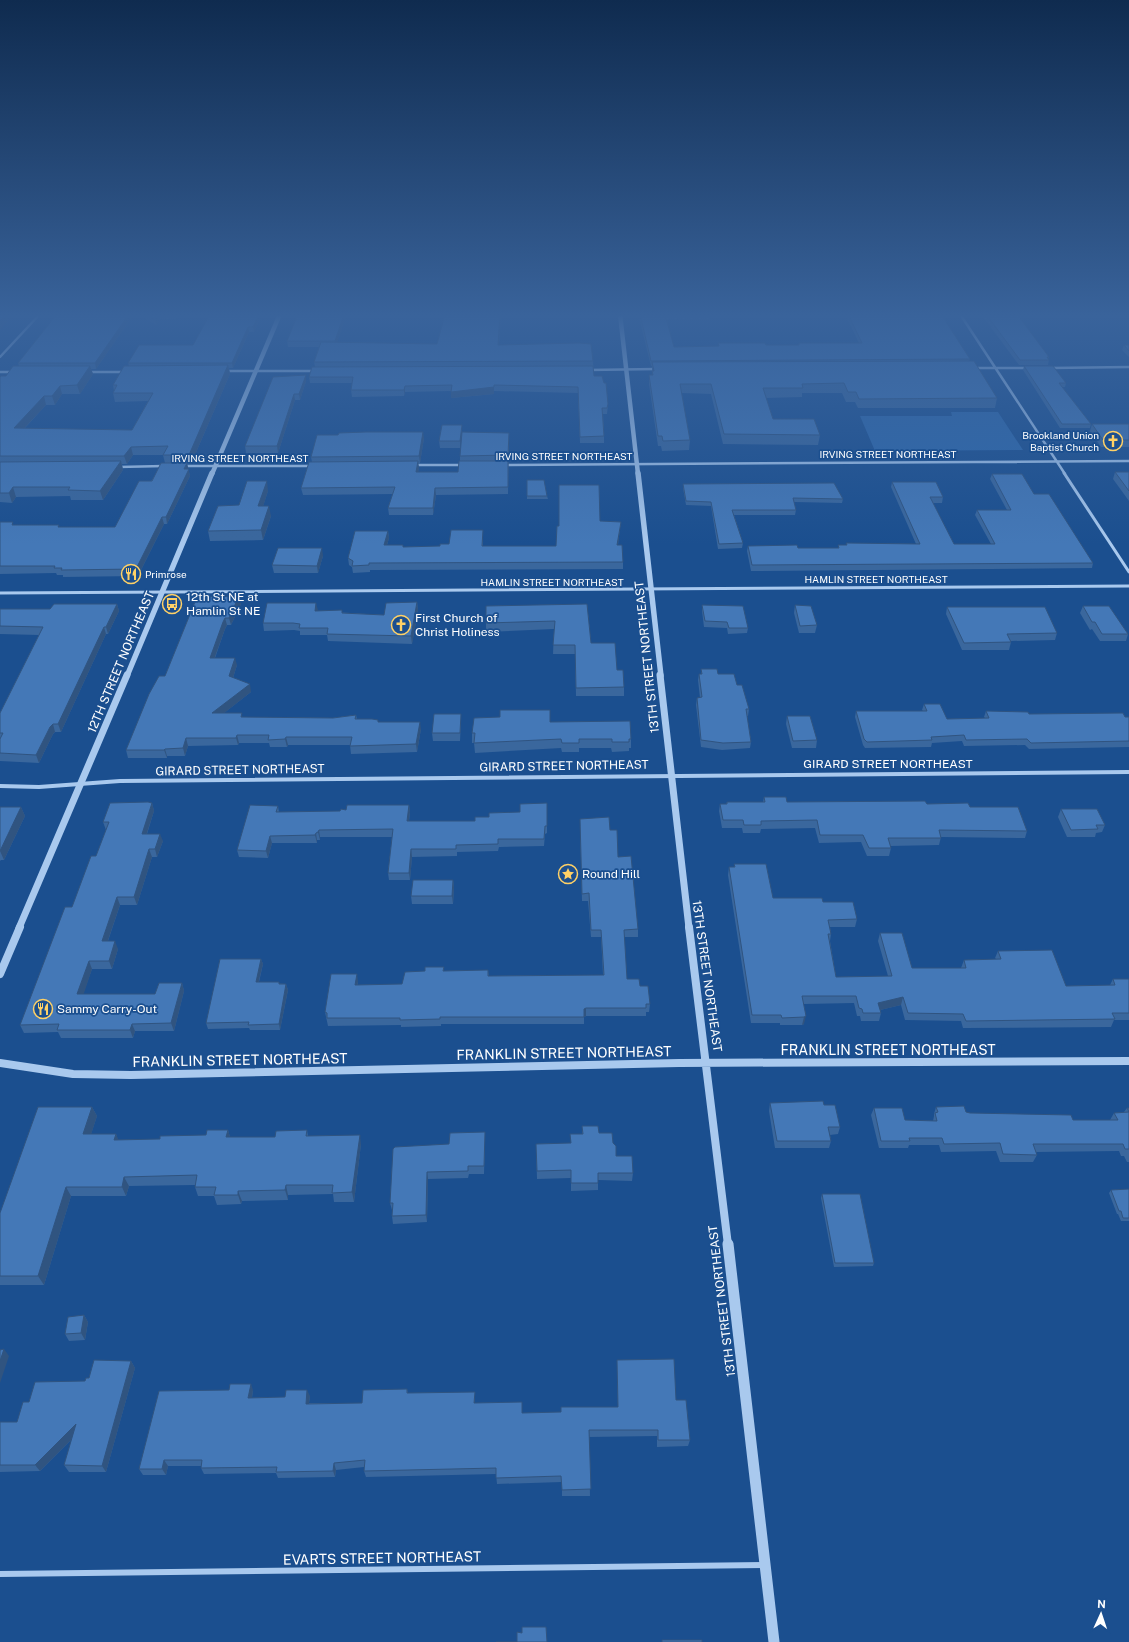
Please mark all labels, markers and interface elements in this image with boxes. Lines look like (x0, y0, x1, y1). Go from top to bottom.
place label: Brookland Union Baptist Church (1022, 429, 1099, 453)
church icon: Brookland Union Baptist Church (1102, 430, 1124, 452)
street label: IRVING STREET NORTHEAST (819, 448, 957, 460)
street label: IRVING STREET NORTHEAST (495, 450, 633, 462)
street label: IRVING STREET NORTHEAST (171, 452, 309, 464)
restaurant icon: Primrose (120, 563, 142, 585)
place label: Primrose (145, 568, 187, 580)
street label: HAMLIN STREET NORTHEAST (804, 573, 948, 585)
street label: HAMLIN STREET NORTHEAST (480, 576, 624, 588)
street label: 13TH STREET NORTHEAST (632, 580, 662, 734)
street label: 12TH STREET NORTHEAST (85, 589, 157, 735)
place label: 12th St NE at Hamlin St NE (186, 590, 261, 618)
bus stop icon: 12th St NE at Hamlin St NE (161, 593, 183, 615)
place label: First Church of Christ Holiness (415, 611, 500, 639)
church icon: First Church of Christ Holiness (390, 614, 412, 636)
street label: GIRARD STREET NORTHEAST (803, 757, 973, 771)
street label: GIRARD STREET NORTHEAST (479, 758, 649, 774)
street label: GIRARD STREET NORTHEAST (155, 762, 325, 778)
place icon: Round Hill (557, 863, 579, 885)
place label: Round Hill (582, 867, 640, 881)
street label: 13TH STREET NORTHEAST (689, 899, 725, 1053)
restaurant icon: Sammy Carry-Out (32, 998, 54, 1020)
place label: Sammy Carry-Out (57, 1002, 158, 1016)
street label: FRANKLIN STREET NORTHEAST (780, 1042, 996, 1058)
street label: FRANKLIN STREET NORTHEAST (456, 1043, 672, 1063)
street label: FRANKLIN STREET NORTHEAST (132, 1050, 348, 1070)
street label: 13TH STREET NORTHEAST (706, 1224, 738, 1378)
street label: EVARTS STREET NORTHEAST (283, 1548, 481, 1568)
north arrow (1081, 1594, 1121, 1634)
text: N (1097, 1598, 1106, 1610)

